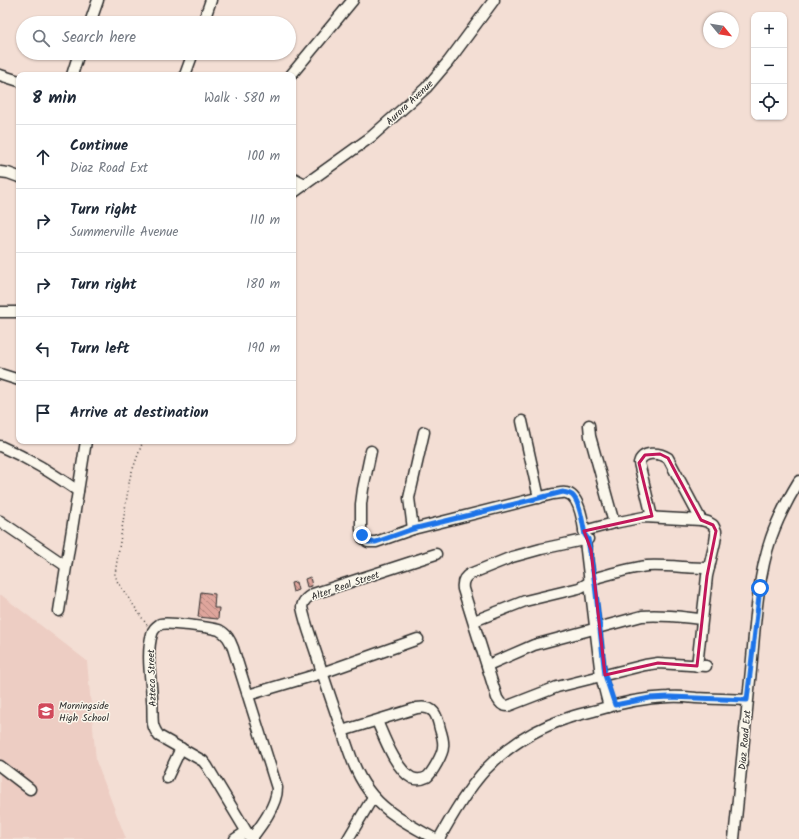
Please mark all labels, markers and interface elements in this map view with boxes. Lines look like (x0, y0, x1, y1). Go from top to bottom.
north arrow (703, 12, 739, 48)
map controls (751, 12, 787, 120)
button: + (751, 12, 787, 48)
search box (16, 16, 296, 60)
text: Search here (62, 26, 136, 50)
icon: search (30, 27, 52, 49)
button: − (751, 48, 787, 84)
street label: Aurora Avenue (382, 76, 438, 129)
button: locate (751, 84, 787, 120)
text: 8 min (32, 85, 76, 112)
text: Walk · 580 m (204, 88, 280, 109)
text: Continue (70, 134, 128, 158)
icon: ahead (32, 146, 54, 168)
text: 100 m (247, 146, 280, 167)
text: Diaz Road Ext (70, 158, 148, 179)
text: Turn right (70, 198, 137, 222)
icon: right (32, 210, 54, 232)
text: 110 m (250, 210, 280, 231)
text: Summerville Avenue (70, 222, 178, 243)
text: Turn right (70, 273, 137, 297)
icon: right (32, 274, 54, 296)
text: 180 m (246, 274, 280, 295)
text: Turn left (70, 337, 130, 361)
icon: left (32, 338, 54, 360)
text: 190 m (248, 338, 280, 359)
text: Arrive at destination (70, 401, 209, 425)
icon: arrive (32, 402, 54, 424)
route end (353, 526, 371, 544)
street label: Alter Real Street (309, 567, 382, 605)
route start (751, 579, 769, 597)
street label: Azteca Street (143, 649, 161, 707)
place label: Morningside High School (59, 698, 109, 726)
school or university icon: Morningside High School (36, 701, 56, 721)
street label: Diaz Road Ext (734, 709, 756, 771)

